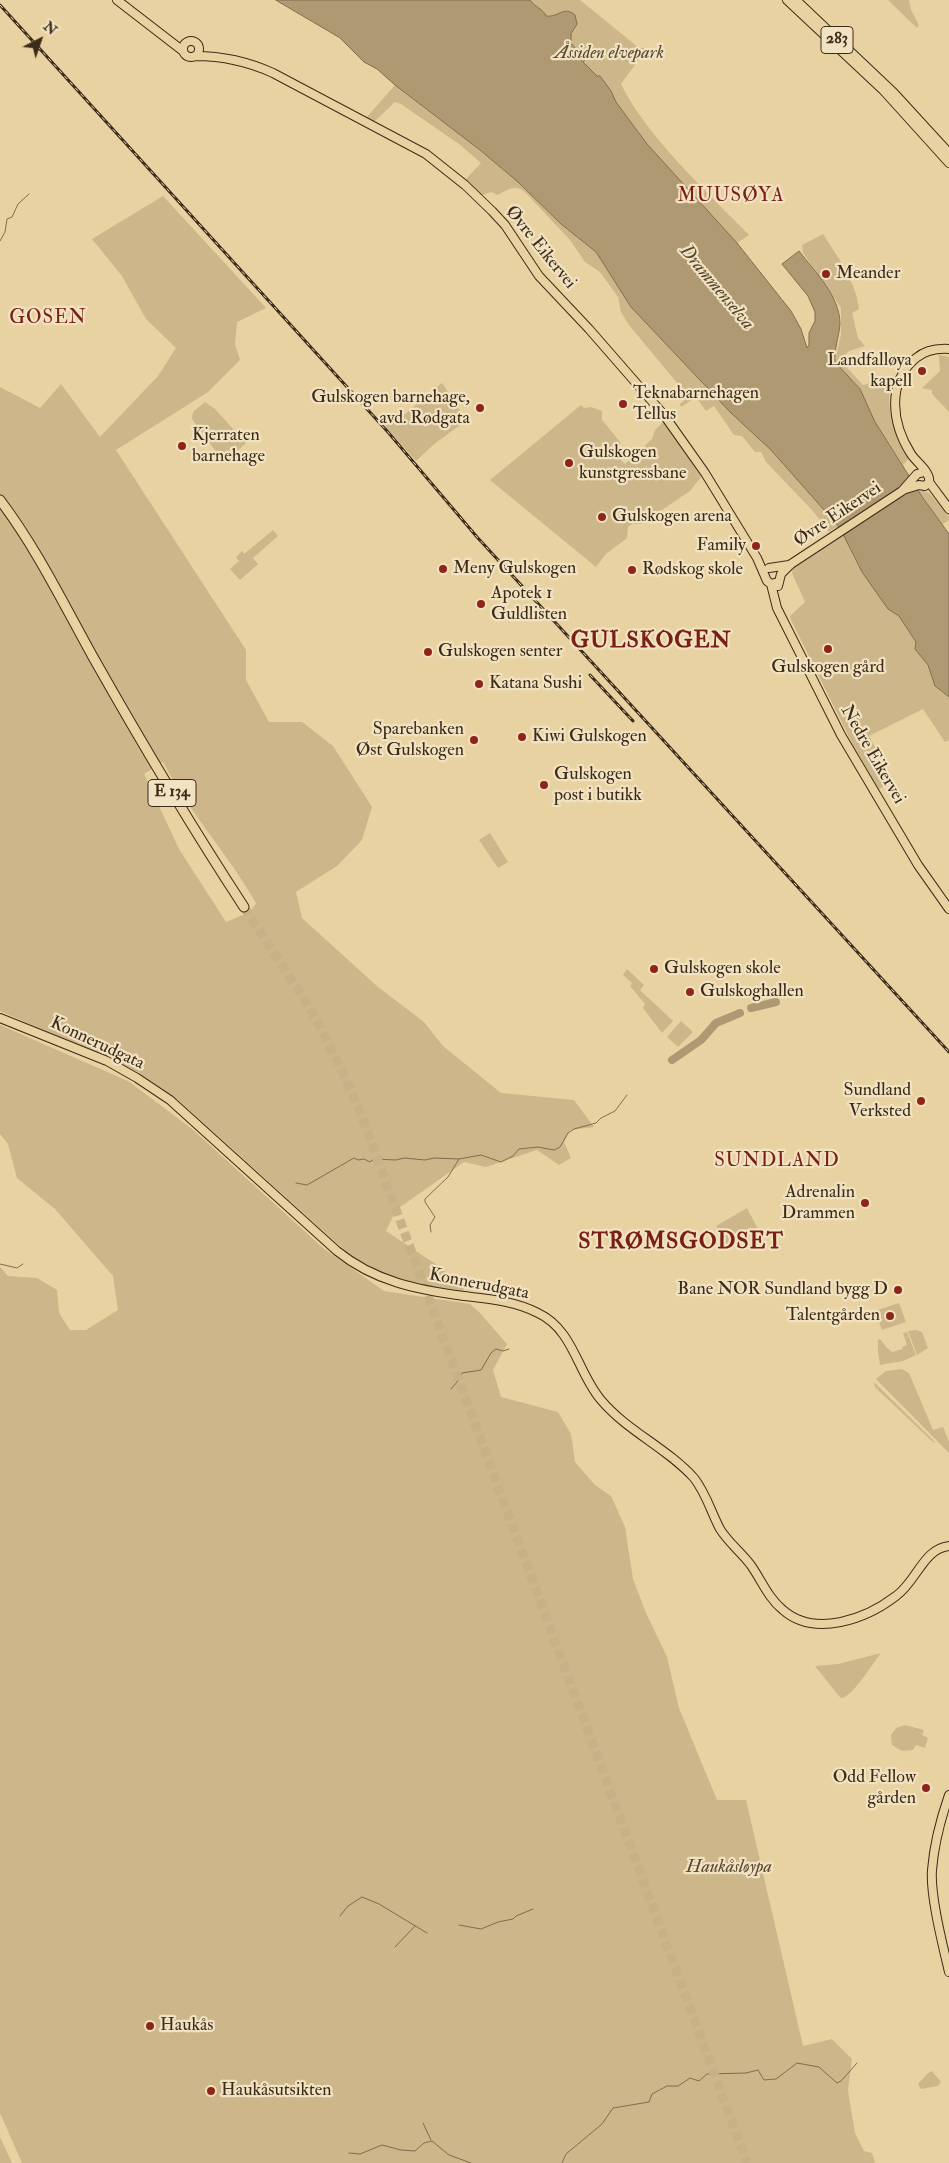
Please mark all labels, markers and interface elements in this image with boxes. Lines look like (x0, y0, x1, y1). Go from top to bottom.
north arrow (15, 15, 65, 65)
text: N (40, 18, 60, 39)
road number: 283 (821, 26, 853, 54)
park label: Åssiden elvepark (554, 43, 664, 65)
district label: MUUSØYA (677, 186, 785, 208)
street label: Øvre Eikervei (500, 202, 580, 294)
water label: Drammenselva (674, 241, 758, 335)
place label: Meander (836, 263, 900, 285)
marker: Meander (820, 268, 832, 280)
district label: GOSEN (9, 308, 87, 330)
place label: Landfalløya kapell (827, 350, 912, 392)
marker: Landfalløya kapell (916, 365, 928, 377)
place label: Teknabarnehagen Tellus (633, 383, 759, 426)
place label: Gulskogen barnehage, avd. Rødgata (311, 387, 470, 429)
marker: Teknabarnehagen Tellus (617, 398, 629, 410)
marker: Gulskogen barnehage, avd. Rødgata (474, 402, 486, 414)
place label: Kjerraten barnehage (192, 425, 265, 468)
marker: Kjerraten barnehage (176, 440, 188, 452)
place label: Gulskogen kunstgressbane (579, 442, 686, 484)
marker: Gulskogen kunstgressbane (563, 457, 575, 469)
street label: Øvre Eikervei (790, 478, 886, 552)
place label: Gulskogen arena (612, 506, 732, 528)
marker: Gulskogen arena (596, 511, 608, 523)
place label: Family (697, 535, 746, 557)
marker: Family (750, 540, 762, 552)
place label: Meny Gulskogen (453, 558, 576, 580)
place label: Rødskog skole (642, 559, 743, 581)
marker: Meny Gulskogen (437, 563, 449, 575)
marker: Rødskog skole (626, 564, 638, 576)
place label: Apotek 1 Guldlisten (491, 583, 567, 626)
marker: Apotek 1 Guldlisten (475, 598, 487, 610)
district label: GULSKOGEN (570, 629, 732, 655)
place label: Gulskogen senter (438, 641, 563, 663)
marker: Gulskogen gård (822, 643, 834, 655)
marker: Gulskogen senter (422, 646, 434, 658)
place label: Gulskogen gård (771, 657, 885, 679)
place label: Katana Sushi (489, 673, 582, 695)
marker: Katana Sushi (473, 678, 485, 690)
street label: Nedre Eikervei (835, 702, 909, 808)
place label: Sparebanken Øst Gulskogen (356, 719, 464, 762)
place label: Kiwi Gulskogen (532, 726, 647, 748)
marker: Kiwi Gulskogen (516, 731, 528, 743)
marker: Sparebanken Øst Gulskogen (468, 734, 480, 746)
place label: Gulskogen post i butikk (554, 764, 642, 806)
marker: Gulskogen post i butikk (538, 779, 550, 791)
road number: E 134 (148, 780, 196, 806)
place label: Gulskogen skole (664, 958, 781, 980)
marker: Gulskogen skole (648, 963, 660, 975)
place label: Gulskoghallen (700, 981, 804, 1003)
marker: Gulskoghallen (684, 986, 696, 998)
street label: Konnerudgata (46, 1013, 148, 1075)
place label: Sundland Verksted (844, 1080, 911, 1122)
marker: Sundland Verksted (915, 1095, 927, 1107)
district label: SUNDLAND (713, 1151, 841, 1173)
place label: Adrenalin Drammen (782, 1182, 855, 1224)
marker: Adrenalin Drammen (859, 1197, 871, 1209)
district label: STRØMSGODSET (577, 1230, 785, 1256)
street label: Konnerudgata (427, 1265, 531, 1305)
place label: Bane NOR Sundland bygg D (677, 1279, 888, 1301)
marker: Bane NOR Sundland bygg D (892, 1284, 904, 1296)
place label: Talentgården (786, 1305, 880, 1327)
marker: Talentgården (884, 1310, 896, 1322)
place label: Odd Fellow gården (833, 1767, 916, 1810)
marker: Odd Fellow gården (920, 1782, 932, 1794)
park label: Haukåsløypa (686, 1857, 772, 1879)
place label: Haukås (160, 2015, 213, 2037)
marker: Haukås (144, 2020, 156, 2032)
place label: Haukåsutsikten (221, 2080, 332, 2102)
marker: Haukåsutsikten (205, 2085, 217, 2097)

